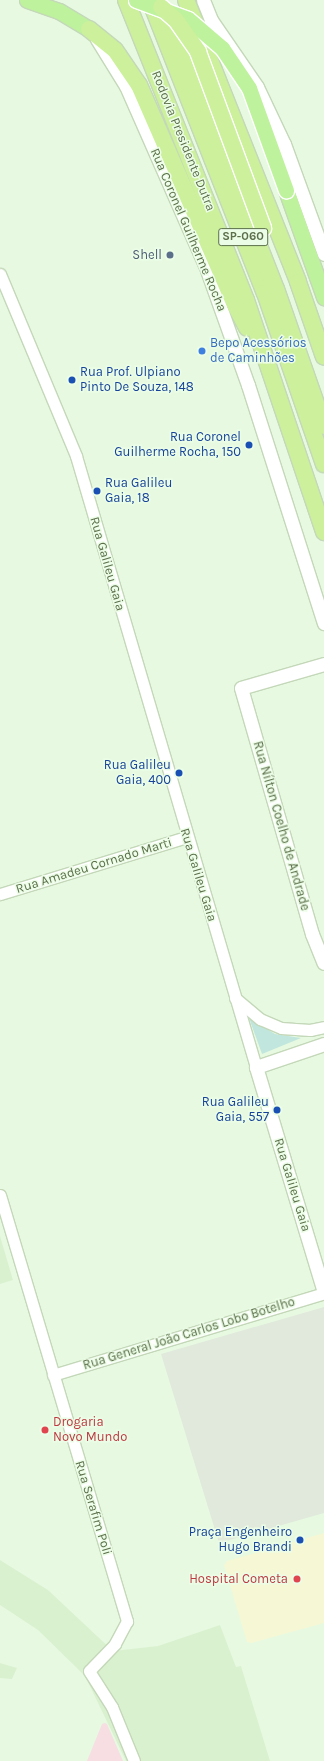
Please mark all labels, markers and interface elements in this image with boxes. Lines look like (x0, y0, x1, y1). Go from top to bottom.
street label: Rodovia Presidente Dutra (148, 69, 218, 213)
street label: Rua Coronel Guilherme Rocha (146, 146, 230, 314)
road number: SP-060 (218, 227, 268, 247)
place label: Shell (132, 247, 162, 263)
marker: Shell (165, 250, 175, 260)
place label: Bepo Acessórios de Caminhões (210, 336, 307, 367)
marker: Bepo Acessórios de Caminhões (197, 346, 207, 356)
place label: Rua Prof. Ulpiano Pinto De Souza, 148 (80, 365, 194, 396)
marker: Rua Prof. Ulpiano Pinto De Souza, 148 (67, 375, 77, 385)
place label: Rua Coronel Guilherme Rocha, 150 (114, 430, 241, 461)
marker: Rua Coronel Guilherme Rocha, 150 (244, 440, 254, 450)
place label: Rua Galileu Gaia, 18 (105, 476, 172, 507)
marker: Rua Galileu Gaia, 18 (92, 486, 102, 496)
street label: Rua Galileu Gaia (86, 515, 128, 613)
street label: Rua Nílton Coelho de Andrade (249, 739, 313, 913)
place label: Rua Galileu Gaia, 400 (104, 758, 171, 789)
marker: Rua Galileu Gaia, 400 (174, 768, 184, 778)
street label: Rua Galileu Gaia (176, 826, 220, 924)
street label: Rua Amadeu Cornado Marti (14, 835, 174, 897)
place label: Rua Galileu Gaia, 557 (202, 1095, 269, 1126)
marker: Rua Galileu Gaia, 557 (272, 1105, 282, 1115)
street label: Rua Galileu Gaia (270, 1136, 314, 1234)
street label: Rua General João Carlos Lobo Botelho (81, 1294, 297, 1374)
place label: Drogaria Novo Mundo (53, 1415, 127, 1446)
marker: Drogaria Novo Mundo (40, 1425, 50, 1435)
street label: Rua Serafim Poli (71, 1459, 115, 1557)
place label: Praça Engenheiro Hugo Brandi (189, 1525, 292, 1556)
marker: Praça Engenheiro Hugo Brandi (295, 1535, 305, 1545)
place label: Hospital Cometa (189, 1571, 288, 1587)
marker: Hospital Cometa (291, 1573, 303, 1585)

